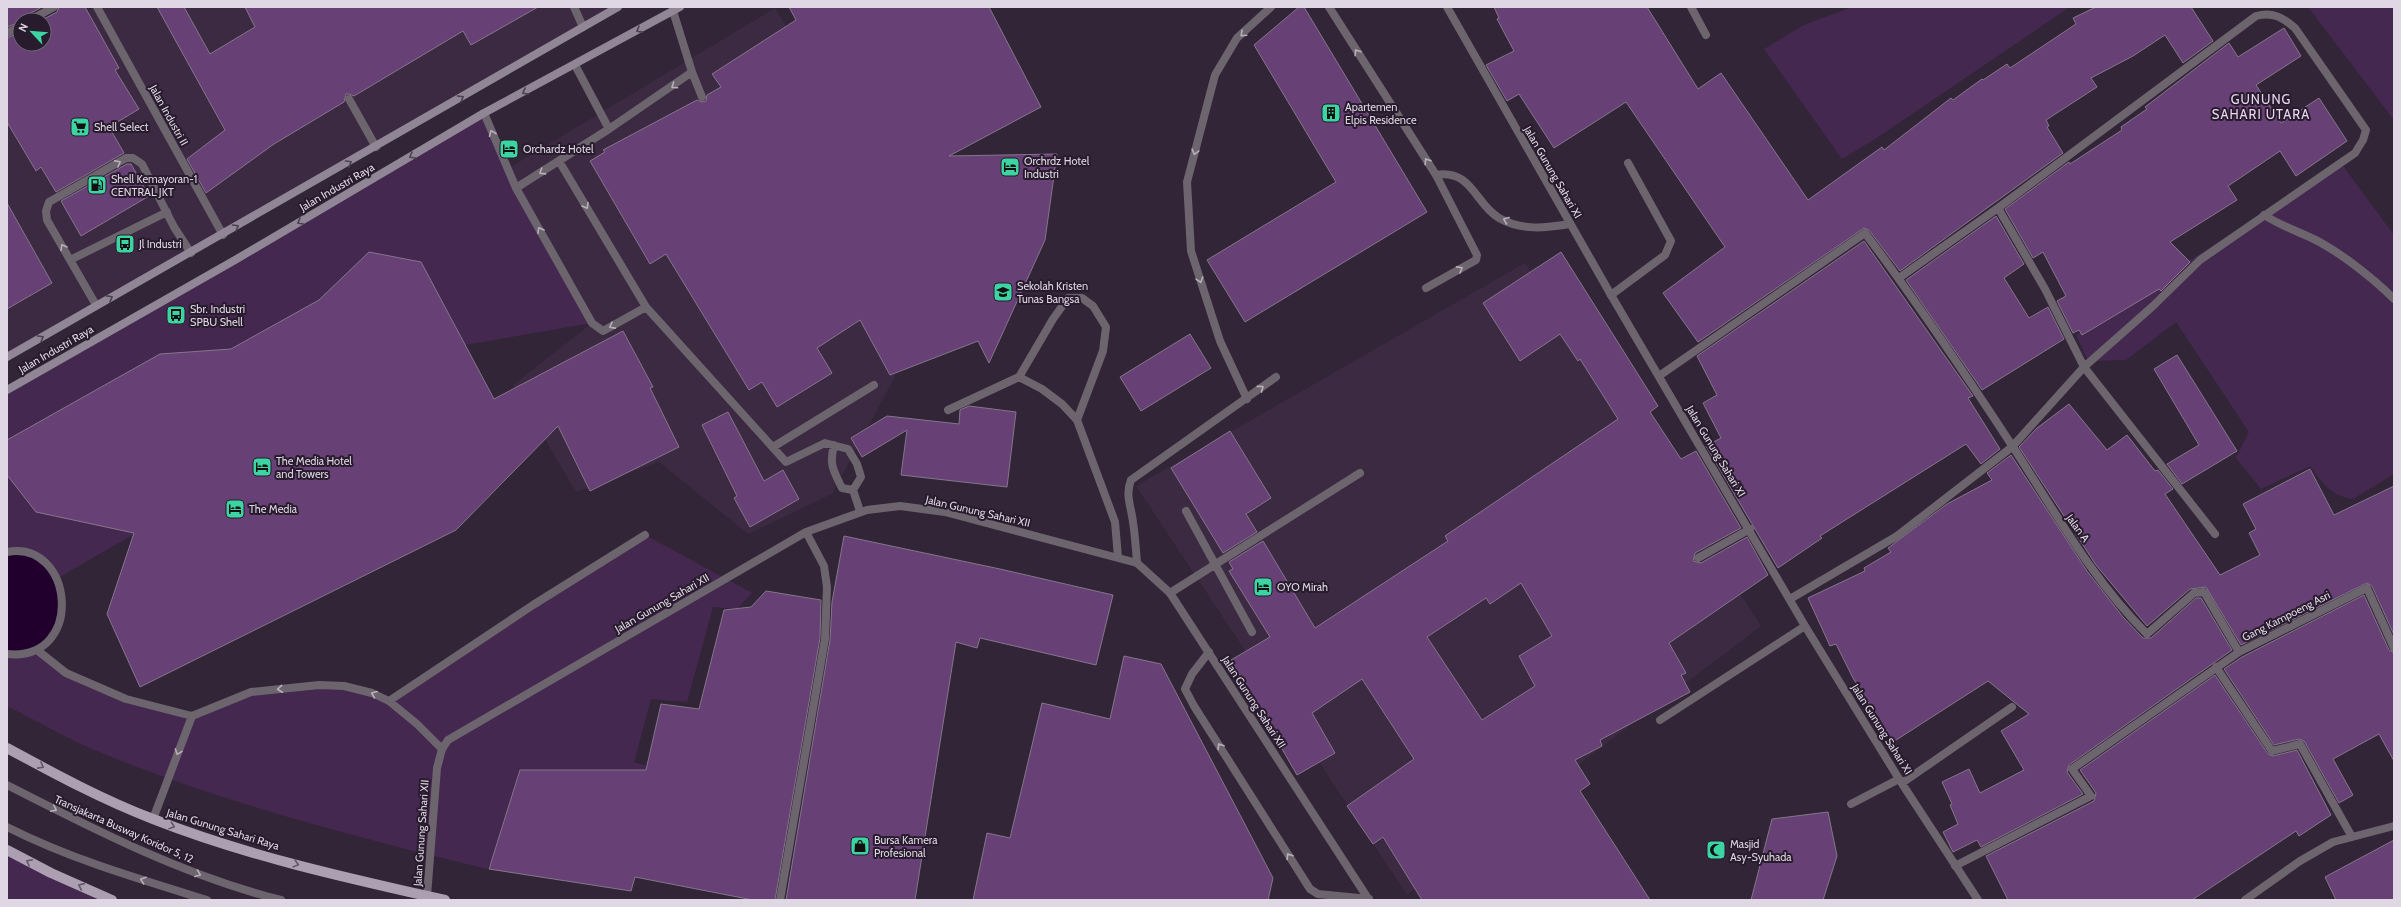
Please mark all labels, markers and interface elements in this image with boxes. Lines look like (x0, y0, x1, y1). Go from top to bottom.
north arrow (12, 12, 52, 52)
text: N (15, 21, 31, 34)
one-way arrow (636, 25, 643, 32)
one-way arrow (1240, 29, 1247, 36)
one-way arrow (1354, 49, 1362, 56)
street label: Jalan Industri II (146, 81, 191, 148)
one-way arrow (671, 81, 678, 89)
one-way arrow (522, 87, 529, 95)
district label: GUNUNG SAHARI UTARA (2212, 91, 2310, 122)
one-way arrow (457, 96, 464, 103)
place label: Apartemen Elpis Residence (1345, 100, 1417, 127)
building icon: Apartemen Elpis Residence (1320, 102, 1342, 124)
supermarket icon: Shell Select (69, 116, 91, 138)
place label: Shell Select (94, 120, 149, 134)
street label: Jalan Gunung Sahari XI (1520, 123, 1585, 221)
one-way arrow (489, 129, 497, 137)
hotel icon: Orchardz Hotel (498, 138, 520, 160)
place label: Orchardz Hotel (523, 142, 594, 156)
one-way arrow (1191, 149, 1199, 156)
one-way arrow (409, 151, 416, 159)
place label: Orchrdz Hotel Industri (1024, 154, 1090, 181)
hotel icon: Orchrdz Hotel Industri (999, 156, 1021, 178)
one-way arrow (1425, 158, 1432, 165)
one-way arrow (114, 160, 122, 167)
street label: Jalan Industri Raya (296, 160, 378, 215)
one-way arrow (344, 160, 352, 167)
one-way arrow (539, 167, 546, 174)
place label: Shell Kemayoran-1 CENTRAL JKT (111, 172, 197, 199)
fuel station icon: Shell Kemayoran-1 CENTRAL JKT (86, 174, 108, 196)
one-way arrow (581, 202, 588, 209)
one-way arrow (297, 217, 304, 224)
one-way arrow (1502, 217, 1509, 225)
one-way arrow (231, 225, 239, 232)
one-way arrow (537, 227, 544, 235)
bus stop icon: Jl Industri (114, 233, 136, 255)
place label: Jl Industri (138, 237, 182, 251)
one-way arrow (60, 244, 67, 251)
one-way arrow (1455, 266, 1463, 273)
one-way arrow (1196, 276, 1204, 283)
place label: Sekolah Kristen Tunas Bangsa (1017, 279, 1088, 306)
school or university icon: Sekolah Kristen Tunas Bangsa (992, 281, 1014, 303)
one-way arrow (106, 295, 113, 302)
place label: Sbr. Industri SPBU Shell (190, 302, 245, 329)
bus stop icon: Sbr. Industri SPBU Shell (165, 304, 187, 326)
one-way arrow (609, 321, 616, 329)
street label: Jalan Industri Raya (15, 322, 97, 377)
one-way arrow (37, 335, 44, 342)
one-way arrow (1257, 386, 1264, 393)
street label: Jalan Gunung Sahari XI (1683, 402, 1749, 499)
place label: The Media Hotel and Towers (276, 454, 352, 481)
hotel icon: The Media Hotel and Towers (251, 456, 273, 478)
street label: Jalan Gunung Sahari XII (923, 492, 1032, 530)
hotel icon: The Media (224, 498, 246, 520)
place label: The Media (249, 502, 298, 516)
street label: Jalan A (2063, 510, 2093, 545)
street label: Jalan Gunung Sahari XII (611, 570, 712, 636)
hotel icon: OYO Mirah (1252, 576, 1274, 598)
place label: OYO Mirah (1277, 580, 1328, 594)
street label: Gang Kampoeng Asri (2240, 588, 2332, 644)
street label: Jalan Gunung Sahari XII (1218, 653, 1289, 751)
street label: Jalan Gunung Sahari XI (1848, 680, 1916, 777)
one-way arrow (277, 684, 283, 693)
one-way arrow (371, 691, 378, 699)
one-way arrow (1217, 743, 1224, 750)
one-way arrow (175, 748, 183, 755)
one-way arrow (37, 762, 44, 769)
street label: Jalan Gunung Sahari XII (410, 779, 432, 888)
street label: Transjakarta Busway Koridor 5, 12 (52, 792, 196, 866)
one-way arrow (50, 805, 57, 812)
street label: Jalan Gunung Sahari Raya (164, 805, 282, 853)
one-way arrow (169, 821, 176, 830)
place label: Bursa Kamera Profesional (874, 833, 938, 860)
shop icon: Bursa Kamera Profesional (849, 835, 871, 857)
place label: Masjid Asy-Syuhada (1730, 837, 1792, 864)
mosque icon: Masjid Asy-Syuhada (1705, 839, 1727, 861)
one-way arrow (1286, 853, 1294, 860)
one-way arrow (26, 859, 33, 866)
one-way arrow (293, 859, 300, 868)
one-way arrow (195, 869, 202, 877)
one-way arrow (139, 876, 146, 885)
one-way arrow (78, 883, 85, 891)

